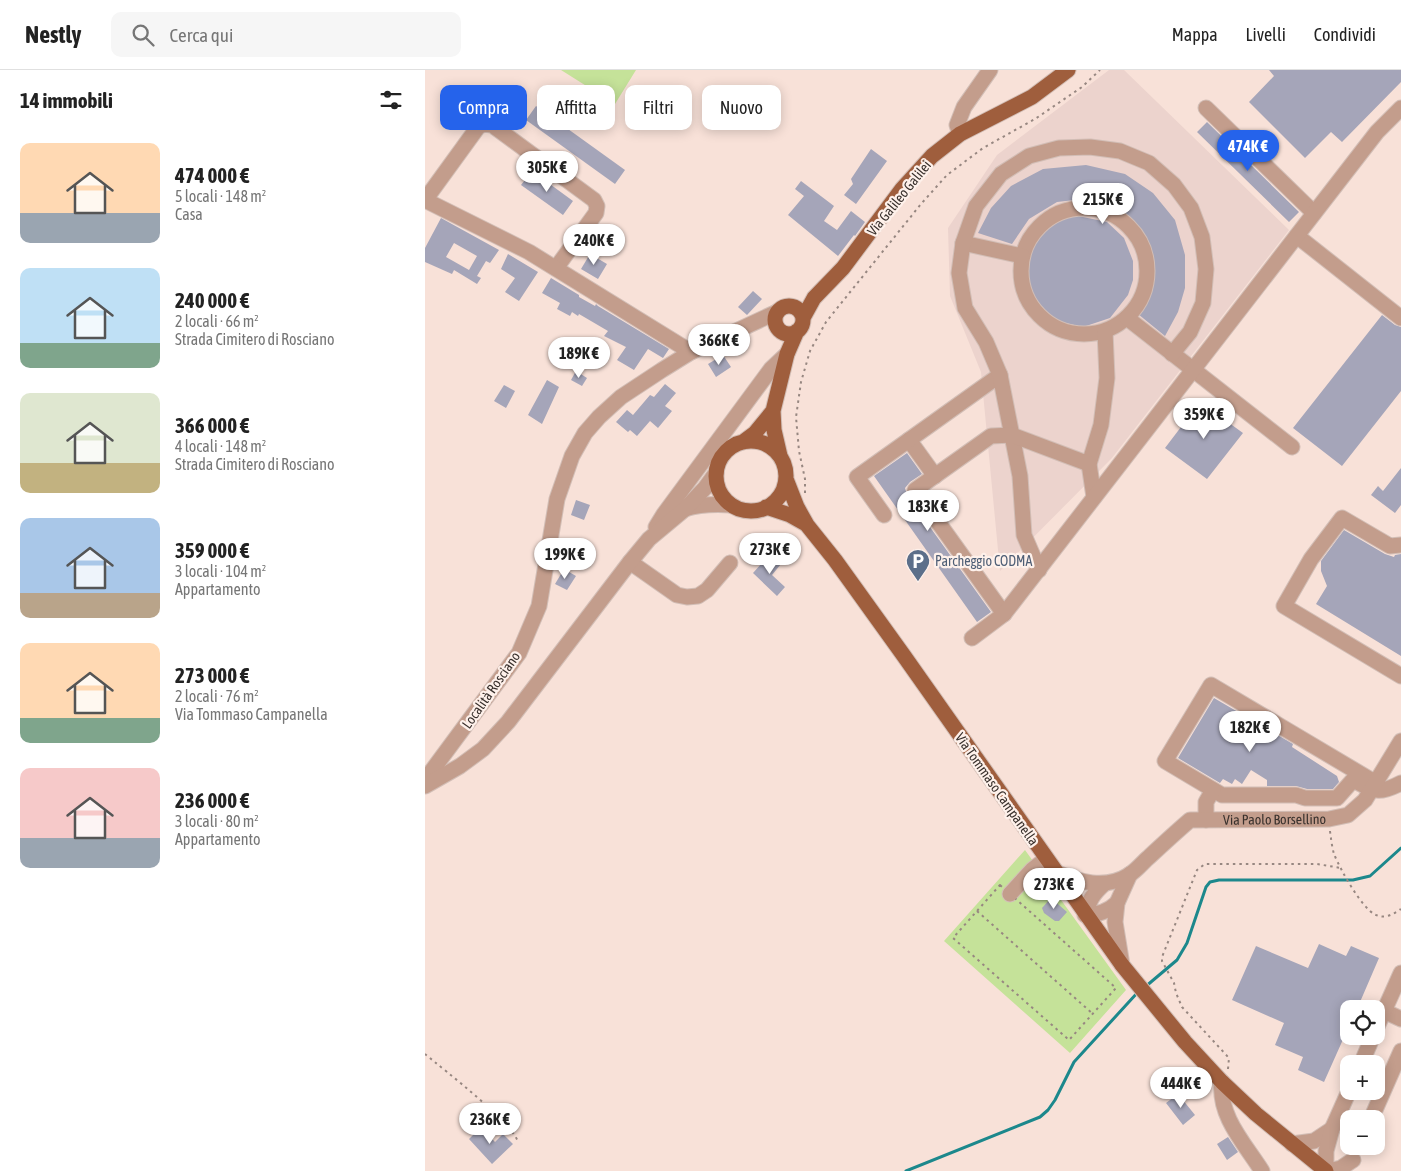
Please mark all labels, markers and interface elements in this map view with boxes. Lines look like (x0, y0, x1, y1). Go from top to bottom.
search box (111, 12, 461, 57)
text: Nestly (25, 21, 81, 48)
icon: search (129, 21, 157, 49)
text: Cerca qui (169, 24, 233, 46)
text: Mappa (1172, 24, 1218, 45)
text: Livelli (1246, 24, 1286, 45)
text: Condividi (1314, 24, 1376, 45)
chip: Compra (440, 85, 527, 130)
chip: Affitta (537, 85, 615, 130)
chip: Filtri (625, 85, 692, 130)
chip: Nuovo (702, 85, 781, 130)
icon: filters (377, 86, 405, 114)
text: 14 immobili (20, 88, 113, 112)
pin: 474K € (1207, 129, 1289, 172)
text: 474K € (1228, 137, 1268, 155)
pin: 305K € (506, 150, 588, 193)
street label: Via Galileo Galilei (864, 157, 934, 239)
text: 305K € (527, 158, 567, 176)
icon: home (60, 163, 120, 223)
text: 474 000 € (175, 163, 249, 187)
pin: 215K € (1062, 182, 1144, 225)
text: 5 locali · 148 m² (175, 187, 266, 205)
text: 215K € (1083, 190, 1123, 208)
text: Casa (175, 205, 203, 223)
pin: 240K € (553, 224, 635, 266)
text: 240K € (574, 231, 614, 249)
icon: home (60, 288, 120, 348)
text: 240 000 € (175, 288, 249, 312)
text: 2 locali · 66 m² (175, 312, 259, 330)
pin: 366K € (678, 324, 760, 366)
text: Strada Cimitero di Rosciano (175, 330, 335, 348)
text: 366K € (699, 331, 739, 349)
pin: 189K € (538, 336, 620, 379)
text: 189K € (559, 344, 599, 362)
pin: 359K € (1163, 398, 1245, 440)
text: 359K € (1184, 405, 1224, 423)
icon: home (60, 413, 120, 473)
text: 366 000 € (175, 413, 249, 437)
text: 4 locali · 148 m² (175, 437, 266, 455)
text: Strada Cimitero di Rosciano (175, 455, 335, 473)
pin: 183K € (887, 490, 969, 532)
text: 183K € (908, 497, 948, 515)
pin: 273K € (729, 532, 811, 575)
icon: home (60, 538, 120, 598)
text: 359 000 € (175, 538, 249, 562)
pin: 199K € (524, 538, 606, 580)
text: 273K € (750, 540, 790, 558)
text: 199K € (545, 545, 585, 563)
parking icon: Parcheggio CODMA (905, 548, 931, 582)
place label: Parcheggio CODMA (935, 553, 1032, 569)
text: 3 locali · 104 m² (175, 562, 266, 580)
text: Appartamento (175, 580, 261, 598)
street label: Località Rosciano (459, 649, 523, 731)
icon: home (60, 663, 120, 723)
text: 273 000 € (175, 663, 249, 687)
text: 2 locali · 76 m² (175, 687, 259, 705)
text: Via Tommaso Campanella (175, 705, 328, 723)
pin: 182K € (1209, 710, 1291, 753)
text: 182K € (1230, 718, 1270, 736)
street label: Via Tommaso Campanella (952, 730, 1042, 848)
icon: home (60, 788, 120, 848)
text: 236 000 € (175, 788, 249, 812)
street label: Via Paolo Borsellino (1223, 811, 1326, 828)
text: 3 locali · 80 m² (175, 812, 259, 830)
text: Appartamento (175, 830, 261, 848)
pin: 273K € (1013, 868, 1095, 910)
text: 273K € (1034, 875, 1074, 893)
map controls (1340, 1000, 1385, 1155)
button: locate (1340, 1000, 1385, 1045)
button: + (1340, 1055, 1385, 1100)
pin: 444K € (1140, 1066, 1222, 1109)
text: 444K € (1161, 1074, 1201, 1092)
pin: 236K € (449, 1102, 531, 1145)
text: 236K € (470, 1110, 510, 1128)
button: − (1340, 1110, 1385, 1155)

